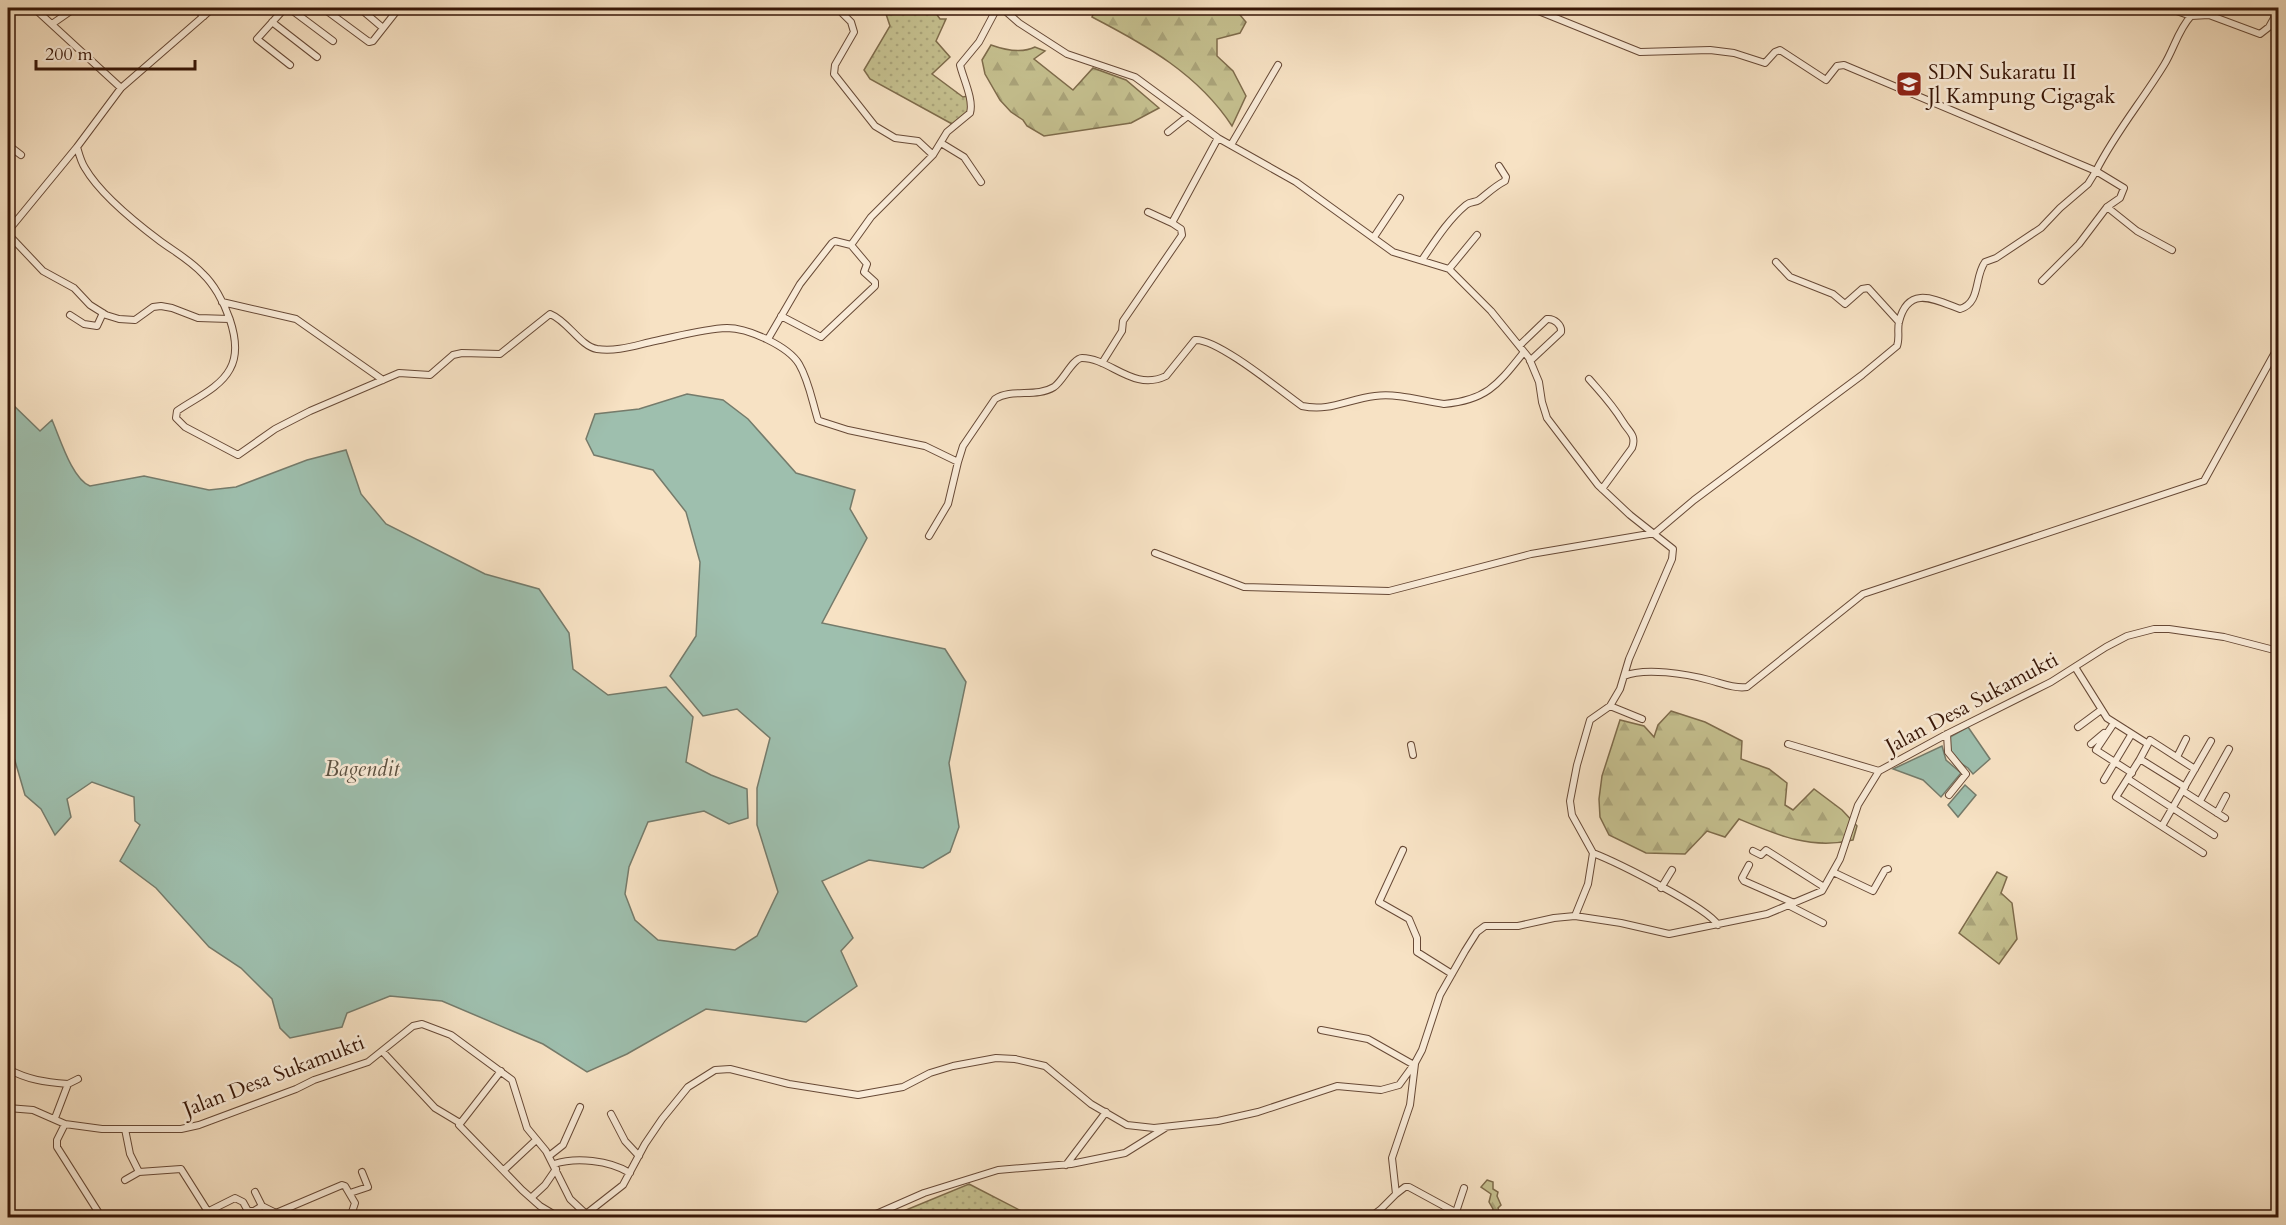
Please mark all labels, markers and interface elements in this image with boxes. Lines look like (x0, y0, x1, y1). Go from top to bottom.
scale bar (36, 33, 195, 71)
text: 200 m (45, 42, 93, 67)
place label: SDN Sukaratu II Jl Kampung Cigagak (1925, 58, 2116, 111)
school or university icon: SDN Sukaratu II Jl Kampung Cigagak (1894, 69, 1924, 99)
street label: Jalan Desa Sukamukti (1878, 645, 2064, 762)
water label: Bagendit (325, 754, 400, 784)
street label: Jalan Desa Sukamukti (176, 1028, 369, 1125)

